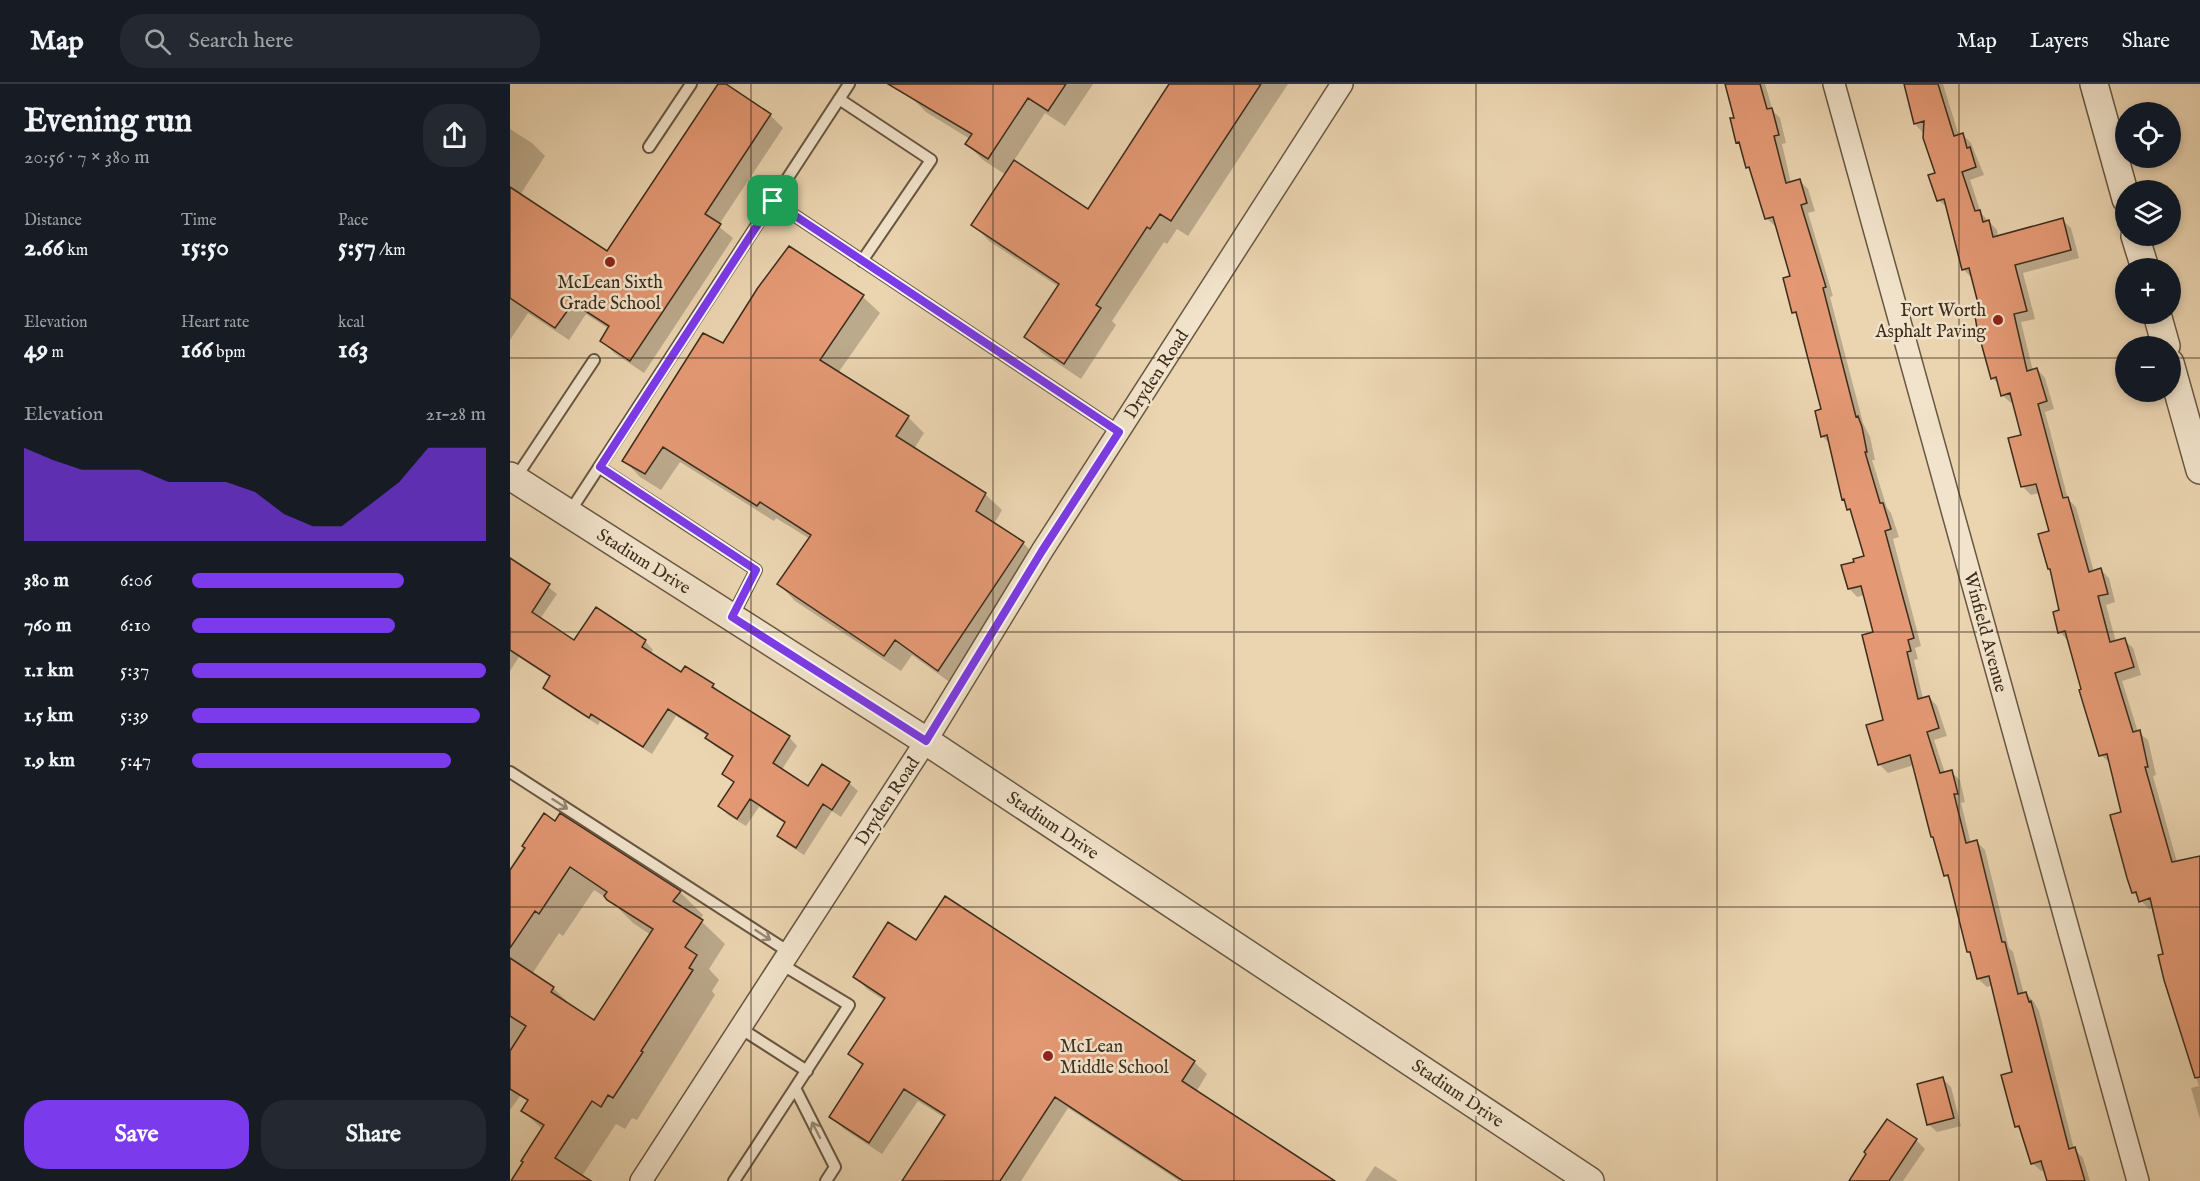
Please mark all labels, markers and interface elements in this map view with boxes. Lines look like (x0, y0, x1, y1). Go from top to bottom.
search box (120, 14, 540, 68)
text: Map (30, 24, 84, 59)
icon: search (141, 25, 174, 58)
text: Search here (189, 27, 293, 55)
text: Map (1957, 28, 1997, 55)
text: Layers (2030, 28, 2089, 55)
text: Share (2122, 28, 2170, 55)
text: Evening run (24, 101, 192, 143)
map controls (2115, 102, 2181, 402)
button: locate (2115, 102, 2181, 168)
button: share (423, 104, 486, 167)
text: 20:56 · 7 × 380 m (24, 145, 150, 170)
pin (747, 175, 798, 226)
button: layers (2115, 180, 2181, 246)
icon: arrive (756, 184, 789, 217)
text: Distance (24, 211, 82, 231)
text: Time (181, 211, 217, 231)
text: Pace (338, 211, 368, 231)
text: 2.66 (24, 231, 64, 264)
text: 15:50 (181, 231, 229, 264)
text: 5:57 (338, 231, 376, 264)
text: km (64, 241, 88, 261)
text: /km (376, 241, 406, 261)
marker: McLean Sixth Grade School (603, 255, 617, 269)
button: + (2115, 258, 2181, 324)
place label: McLean Sixth Grade School (557, 272, 663, 316)
place label: Fort Worth Asphalt Paving (1874, 300, 1986, 344)
text: Elevation (24, 313, 87, 333)
text: Heart rate (181, 313, 249, 333)
text: kcal (338, 313, 365, 333)
marker: Fort Worth Asphalt Paving (1991, 313, 2005, 327)
street label: Dryden Road (1120, 326, 1195, 424)
text: 49 (24, 333, 48, 366)
text: 166 (181, 333, 213, 366)
text: 163 (338, 333, 368, 366)
button: − (2115, 336, 2181, 402)
text: m (48, 343, 64, 363)
text: bpm (213, 343, 246, 363)
text: Elevation (24, 402, 103, 427)
text: 21–28 m (425, 402, 486, 427)
street label: Stadium Drive (592, 524, 694, 600)
text: 380 m (24, 568, 69, 593)
text: 6:06 (120, 568, 152, 593)
street label: Winfield Avenue (1957, 570, 2012, 695)
text: 760 m (24, 613, 71, 638)
text: 6:10 (120, 613, 151, 638)
text: 1.1 km (24, 658, 74, 683)
text: 5:37 (120, 658, 149, 683)
text: 1.5 km (24, 703, 74, 728)
text: 5:39 (120, 703, 149, 728)
text: 1.9 km (24, 748, 75, 773)
text: 5:47 (120, 748, 151, 773)
street label: Dryden Road (851, 753, 926, 851)
street label: Stadium Drive (1002, 787, 1103, 866)
one-way arrow (551, 799, 568, 811)
one-way arrow (754, 929, 771, 941)
place label: McLean Middle School (1060, 1036, 1169, 1080)
marker: McLean Middle School (1041, 1049, 1055, 1063)
street label: Stadium Drive (1407, 1055, 1508, 1134)
button: Save (24, 1100, 249, 1169)
button: Share (261, 1100, 486, 1169)
one-way arrow (810, 1121, 822, 1139)

